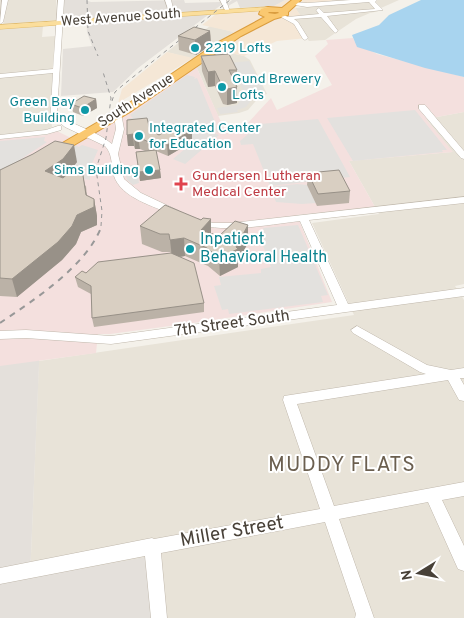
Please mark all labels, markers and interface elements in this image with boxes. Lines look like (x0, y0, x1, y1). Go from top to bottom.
street label: West Avenue South (60, 5, 182, 31)
place label: 2219 Lofts (205, 40, 271, 57)
marker: 2219 Lofts (189, 42, 201, 54)
street label: South Avenue (95, 70, 177, 132)
place label: Gund Brewery Lofts (232, 71, 321, 104)
marker: Gund Brewery Lofts (216, 81, 228, 93)
place label: Green Bay Building (10, 94, 75, 127)
marker: Green Bay Building (79, 104, 91, 116)
place label: Integrated Center for Education (149, 120, 261, 153)
marker: Integrated Center for Education (133, 130, 145, 142)
place label: Sims Building (54, 162, 139, 179)
marker: Sims Building (143, 164, 155, 176)
place label: Gundersen Lutheran Medical Center (192, 168, 321, 201)
marker: Gundersen Lutheran Medical Center (174, 177, 188, 191)
place label: Inpatient Behavioral Health (200, 230, 327, 268)
marker: Inpatient Behavioral Health (184, 243, 196, 255)
street label: 7th Street South (173, 306, 291, 342)
district label: MUDDY FLATS (268, 452, 416, 479)
street label: Miller Street (178, 511, 286, 553)
north arrow (394, 548, 444, 598)
text: N (398, 569, 417, 581)

